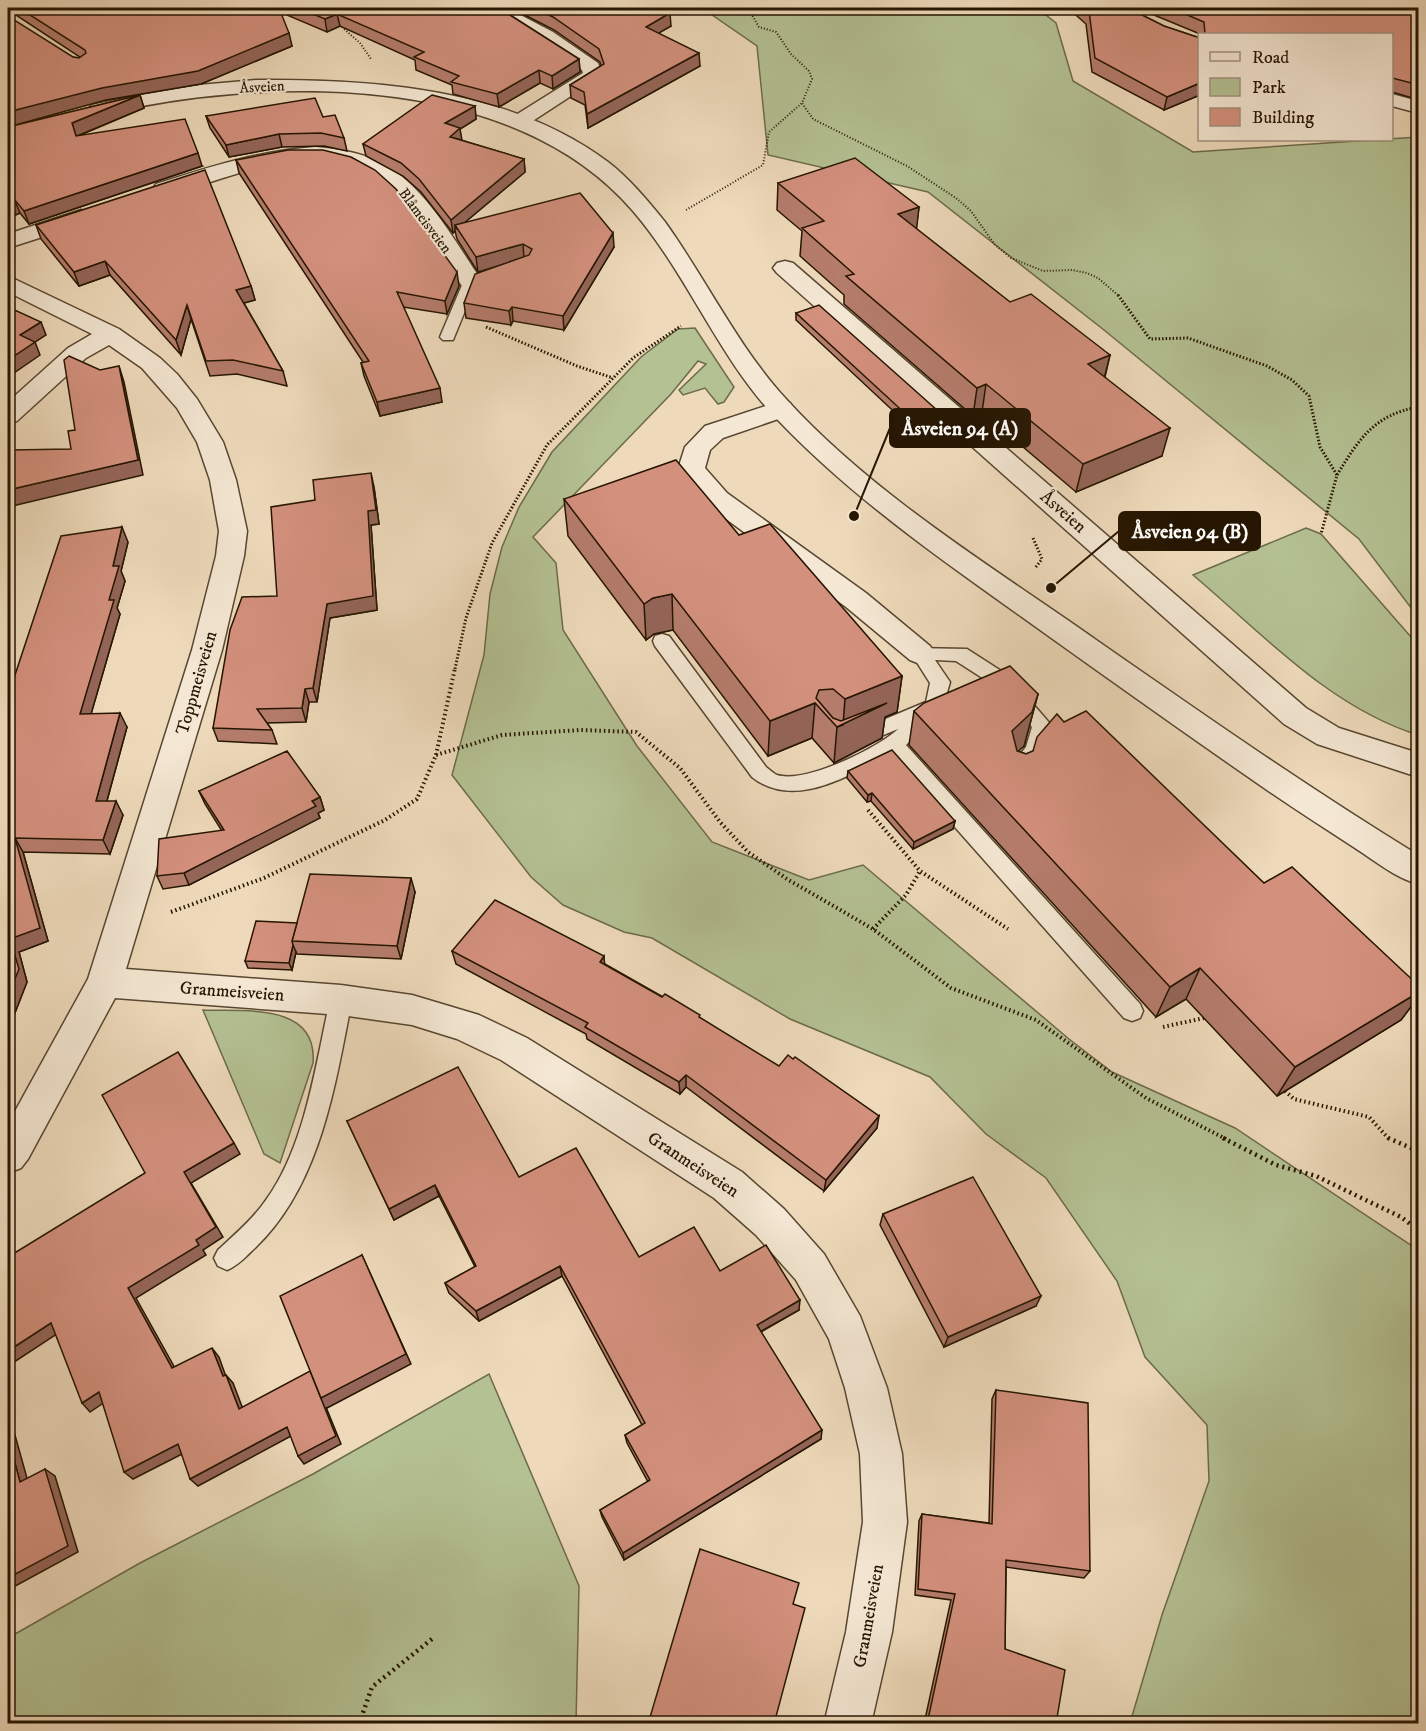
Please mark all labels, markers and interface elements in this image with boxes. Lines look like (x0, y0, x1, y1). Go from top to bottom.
legend (1198, 33, 1393, 141)
text: Road (1252, 47, 1289, 69)
street label: Åsveien (239, 75, 285, 98)
text: Park (1252, 77, 1286, 99)
text: Building (1252, 107, 1314, 129)
street label: Blåmeisveien (394, 184, 456, 258)
callout: Åsveien 94 (A) (890, 409, 1030, 447)
text: Åsveien 94 (A) (901, 416, 1018, 442)
street label: Åsveien (1035, 485, 1092, 538)
callout: Åsveien 94 (B) (1119, 512, 1260, 550)
text: Åsveien 94 (B) (1131, 519, 1248, 545)
street label: Toppmeisveien (172, 628, 222, 737)
street label: Granmeisveien (179, 977, 286, 1007)
street label: Granmeisveien (643, 1127, 743, 1203)
street label: Granmeisveien (849, 1562, 889, 1669)

